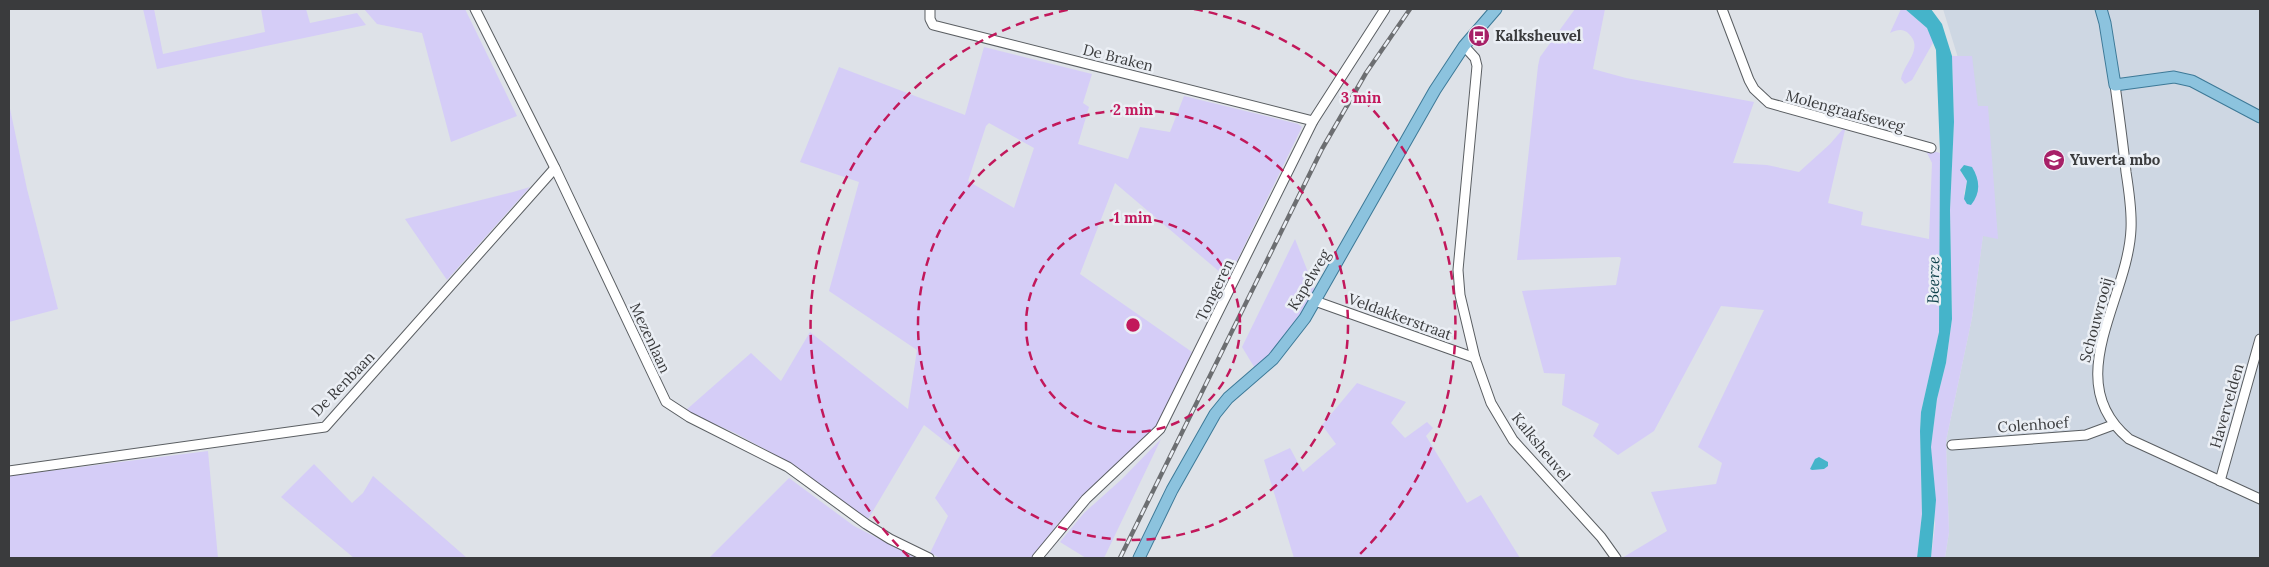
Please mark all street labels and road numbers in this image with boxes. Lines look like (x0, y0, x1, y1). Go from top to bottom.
street label: De Braken (1081, 40, 1155, 75)
street label: Molengraafseweg (1784, 86, 1907, 136)
street label: Kapelweg (1283, 245, 1334, 313)
street label: Tongeren (1191, 256, 1238, 324)
street label: Schouwrooij (2075, 275, 2116, 364)
street label: Veldakkerstraat (1345, 289, 1455, 344)
street label: Mezenlaan (626, 300, 675, 376)
street label: De Renbaan (307, 347, 378, 420)
street label: Havervelden (2205, 361, 2248, 450)
street label: Kalksheuvel (1508, 409, 1575, 485)
street label: Colenhoef (1997, 412, 2070, 436)

